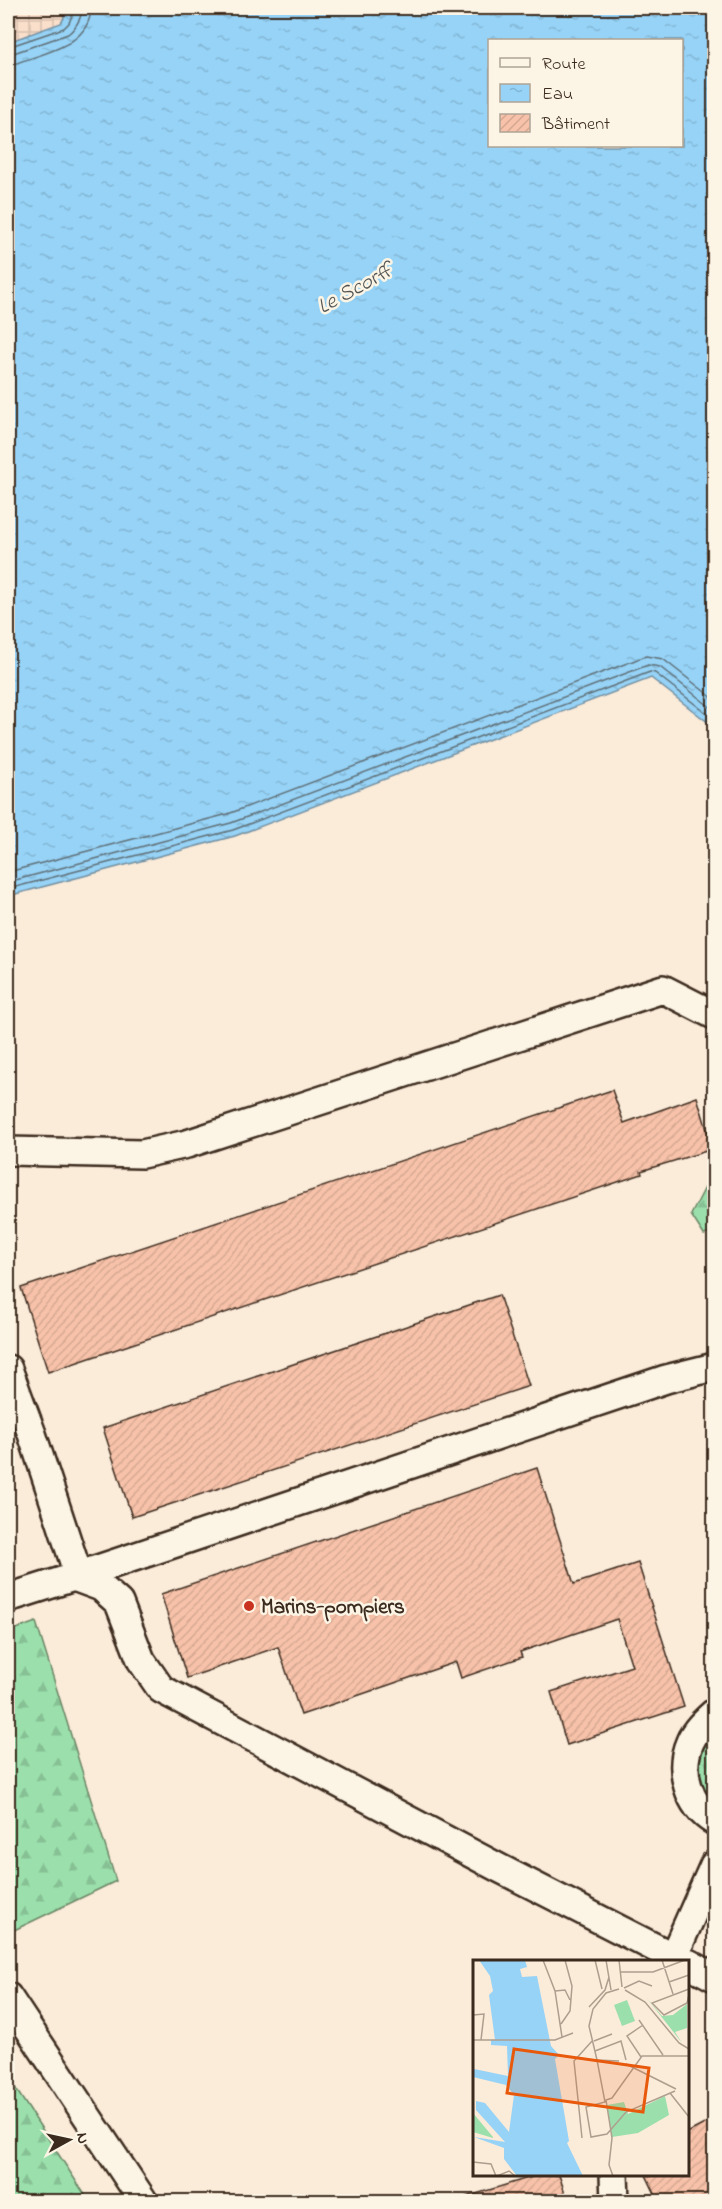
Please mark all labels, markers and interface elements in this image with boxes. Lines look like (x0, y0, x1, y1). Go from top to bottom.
legend (488, 39, 683, 147)
text: Route (542, 52, 587, 78)
text: Eau (542, 82, 573, 108)
text: Bâtiment (541, 112, 610, 138)
water label: Le Scorff (312, 254, 403, 323)
place label: Marins-pompiers (261, 1593, 405, 1623)
marker: Marins-pompiers (242, 1599, 256, 1613)
inset map (473, 1960, 689, 2176)
north arrow (39, 2110, 99, 2170)
text: N (69, 2131, 95, 2145)

